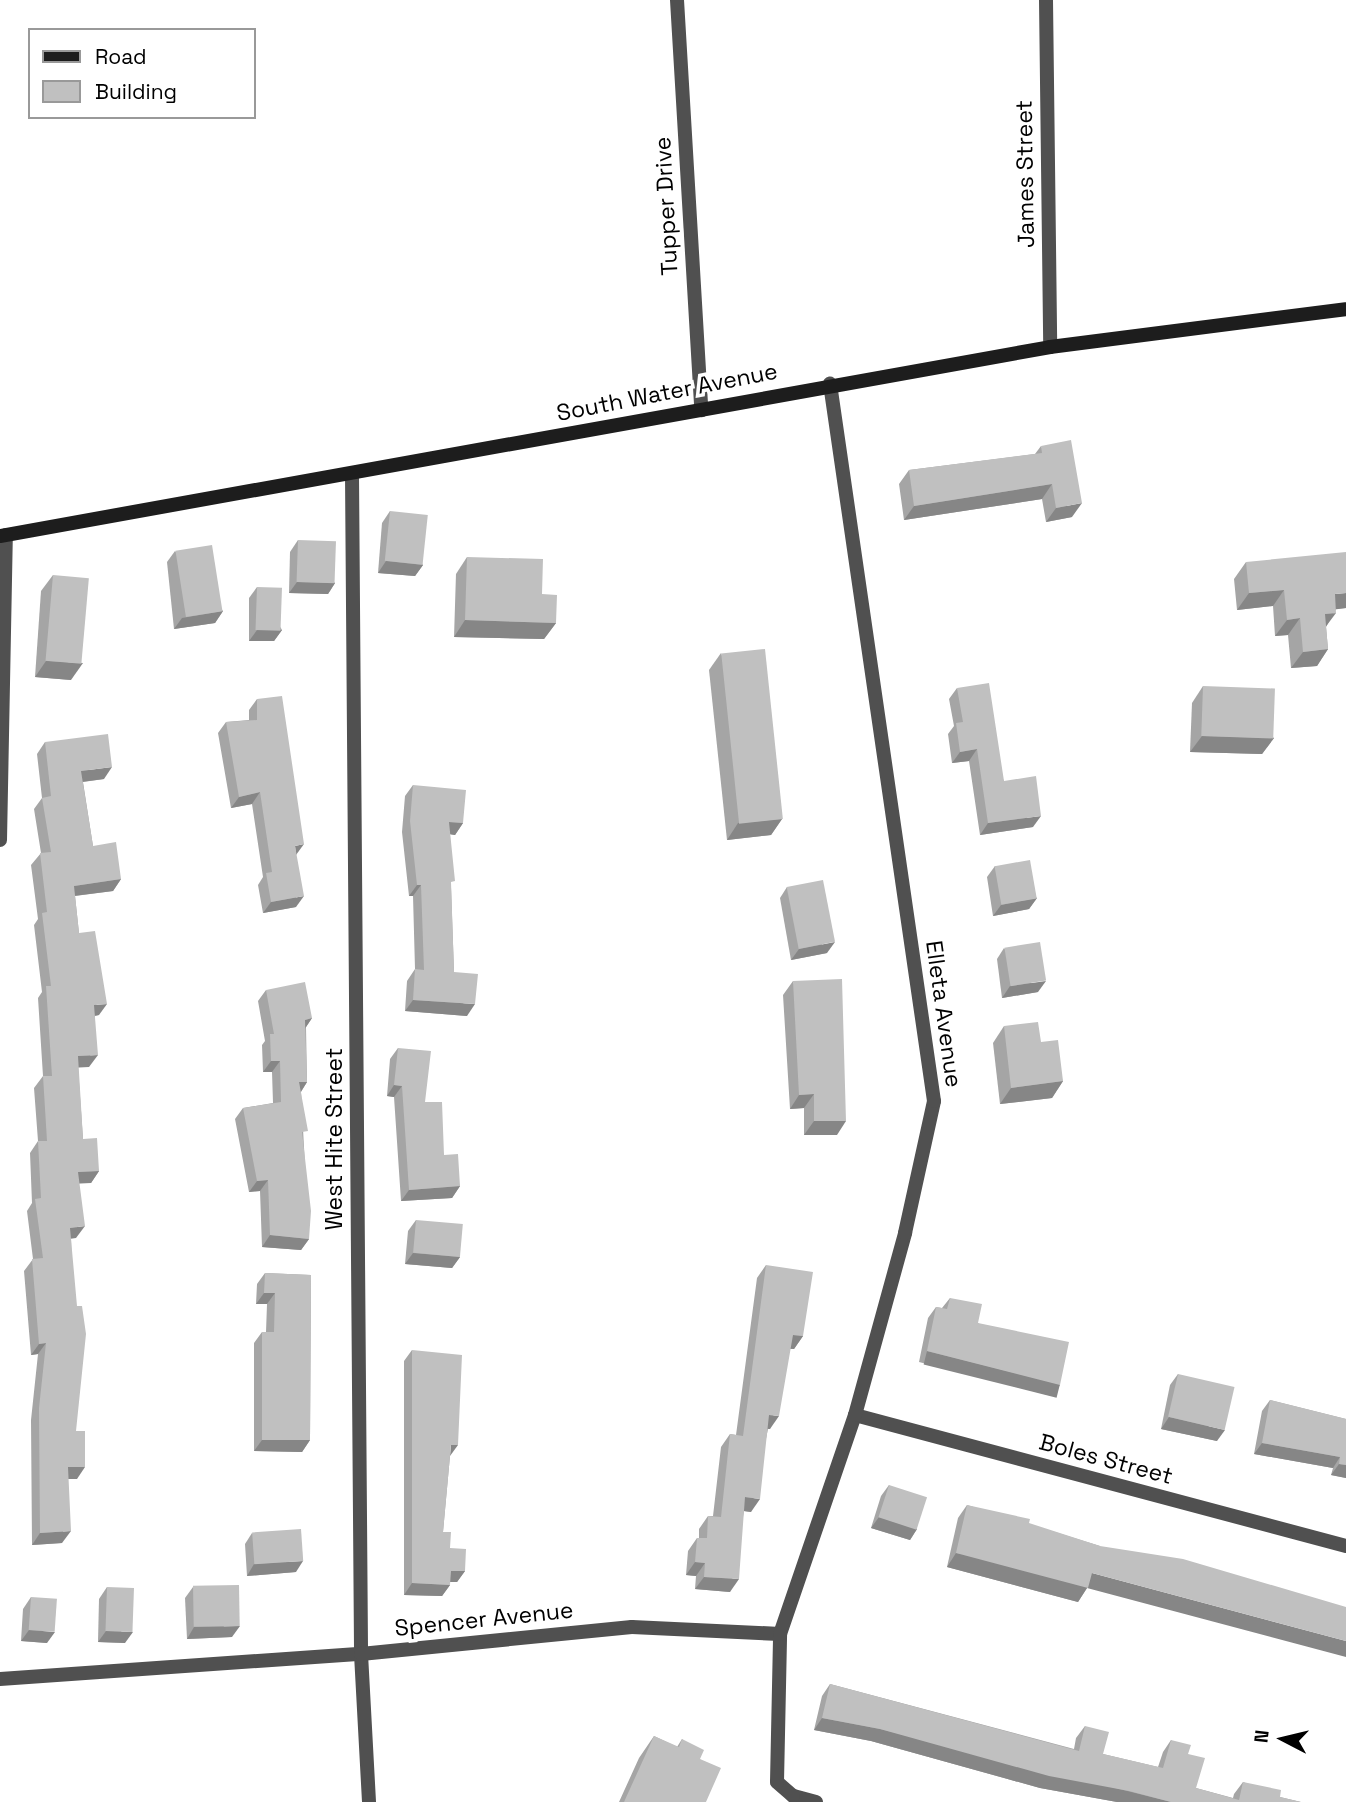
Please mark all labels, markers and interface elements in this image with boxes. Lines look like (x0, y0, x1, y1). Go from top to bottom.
legend (28, 28, 256, 119)
text: Road (95, 43, 147, 70)
text: Building (95, 78, 177, 105)
street label: James Street (1010, 100, 1040, 248)
street label: Tupper Drive (649, 136, 683, 276)
street label: South Water Avenue (554, 357, 780, 427)
street label: Elleta Avenue (920, 939, 968, 1089)
street label: West Hite Street (320, 1048, 348, 1230)
street label: Boles Street (1036, 1428, 1176, 1490)
street label: Spencer Avenue (393, 1596, 575, 1642)
north arrow (1248, 1704, 1318, 1774)
text: N (1248, 1729, 1275, 1744)

